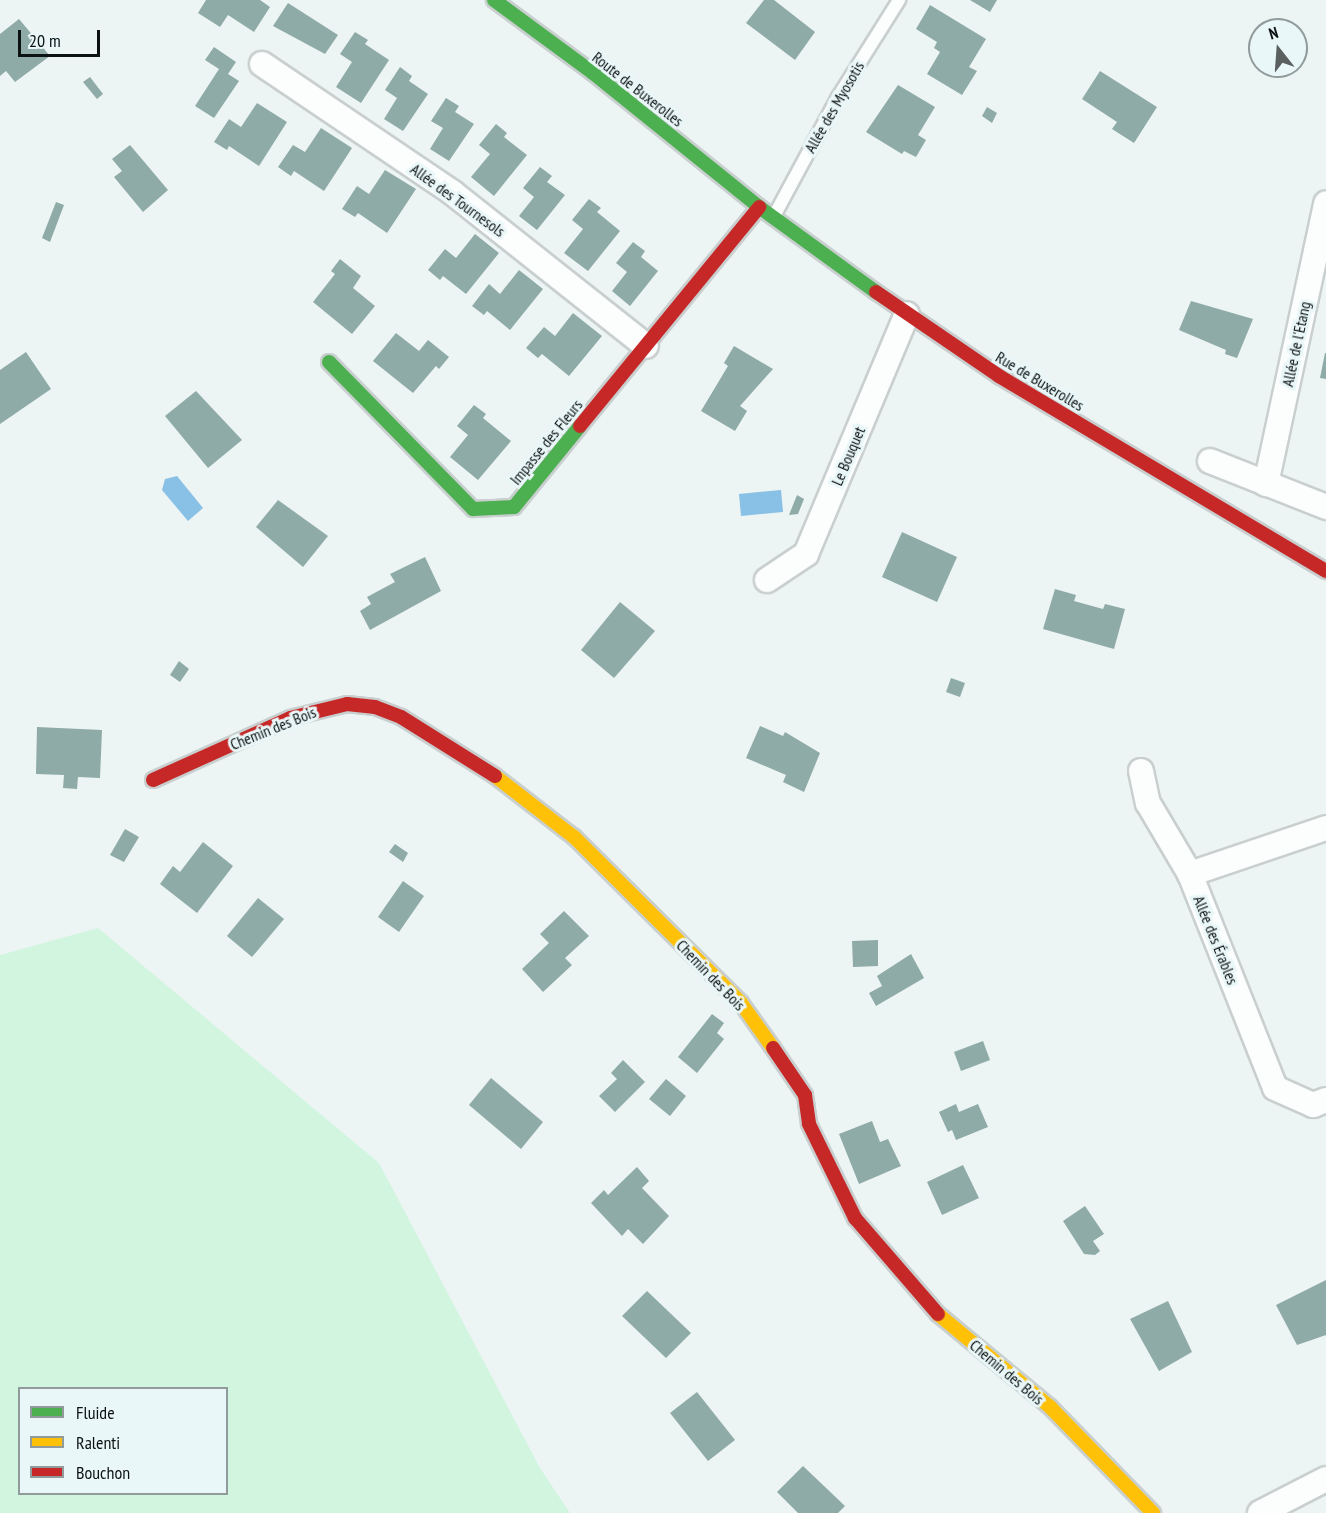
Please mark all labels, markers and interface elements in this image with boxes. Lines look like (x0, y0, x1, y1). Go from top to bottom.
scale bar (21, 18, 104, 56)
north arrow (1248, 18, 1308, 78)
text: N (1266, 22, 1280, 44)
text: 20 m (29, 29, 61, 52)
street label: Route de Buxerolles (589, 47, 687, 131)
street label: Allée des Myosotis (800, 58, 868, 156)
street label: Allée des Tournesols (407, 159, 509, 241)
street label: Allée de l'Etang (1278, 300, 1314, 388)
street label: Rue de Buxerolles (992, 347, 1088, 415)
street label: Impasse des Fleurs (506, 395, 586, 489)
street label: Le Bouquet (827, 424, 869, 488)
street label: Chemin des Bois (227, 702, 319, 754)
street label: Allée des Érables (1189, 893, 1243, 987)
street label: Chemin des Bois (673, 936, 749, 1014)
street label: Chemin des Bois (966, 1335, 1048, 1409)
legend (18, 1387, 228, 1495)
text: Fluide (76, 1401, 115, 1424)
text: Ralenti (76, 1431, 120, 1454)
text: Bouchon (76, 1461, 130, 1484)

